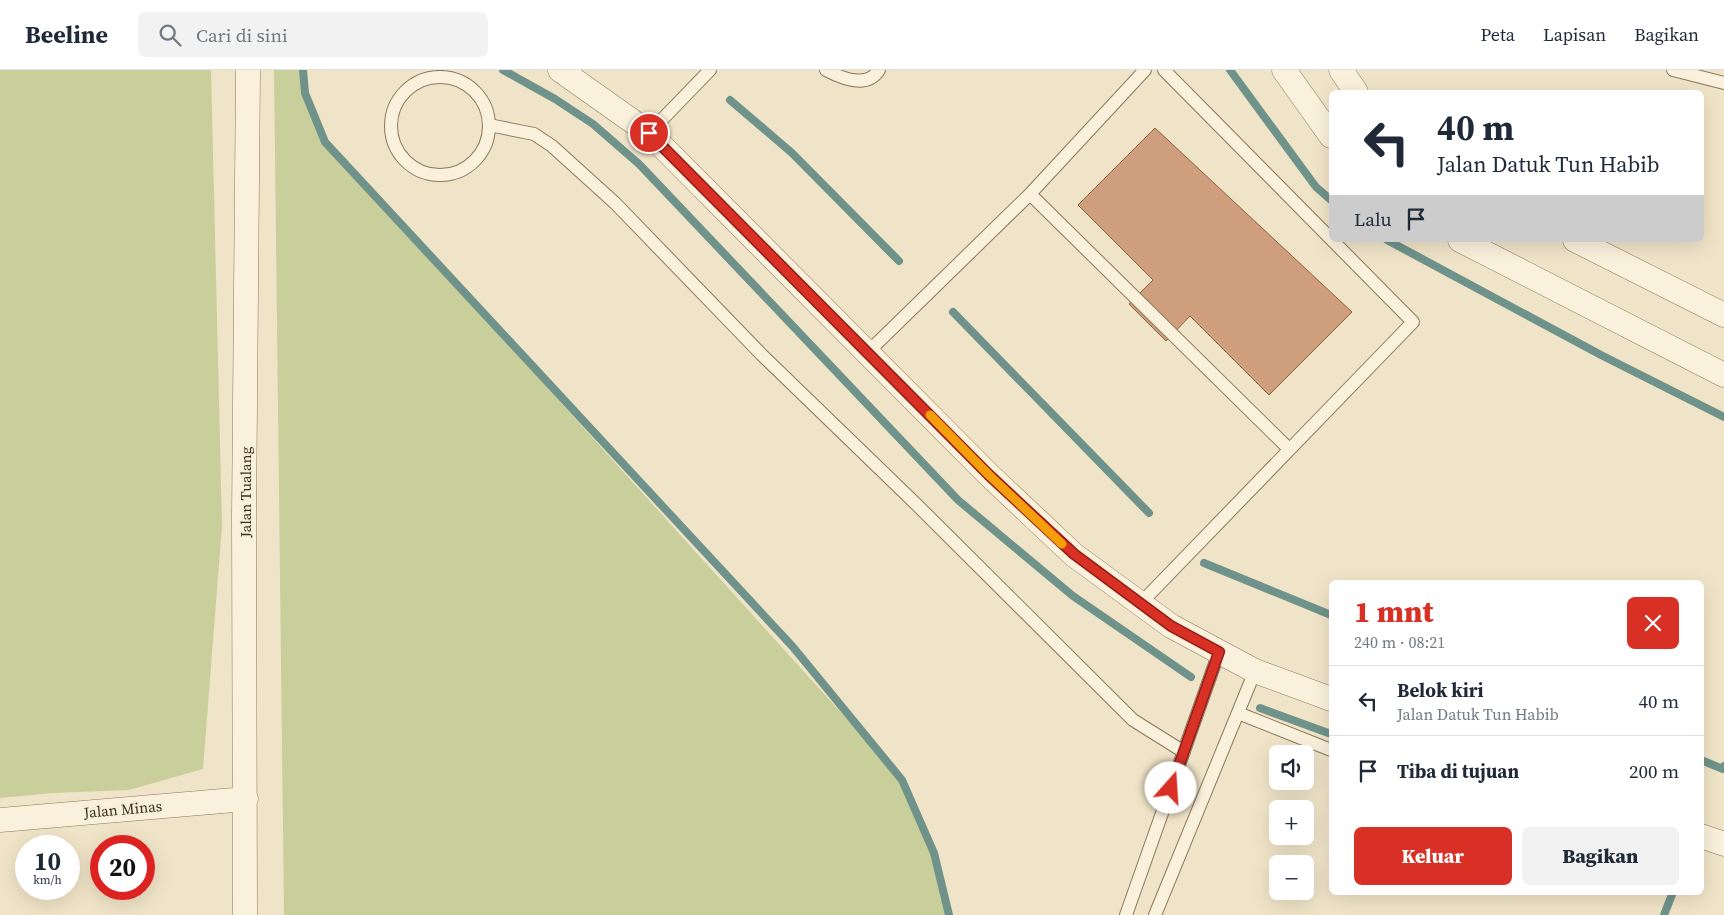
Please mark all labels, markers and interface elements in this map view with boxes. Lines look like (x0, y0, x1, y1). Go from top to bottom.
search box (138, 12, 488, 57)
text: Beeline (25, 18, 108, 51)
icon: search (156, 21, 184, 49)
text: Cari di sini (196, 22, 288, 48)
text: Peta (1481, 22, 1515, 47)
text: Lapisan (1543, 22, 1606, 47)
text: Bagikan (1634, 22, 1699, 47)
text: 40 m (1437, 104, 1514, 152)
icon: left (1354, 110, 1419, 175)
pin (628, 112, 670, 154)
icon: arrive (635, 119, 663, 147)
text: Jalan Datuk Tun Habib (1437, 149, 1659, 179)
icon: arrive (1402, 205, 1430, 233)
text: Lalu (1354, 206, 1392, 232)
street label: Jalan Tualang (235, 446, 256, 538)
text: 1 mnt (1354, 591, 1433, 632)
button: close (1627, 597, 1679, 649)
text: 240 m · 08:21 (1354, 631, 1445, 653)
text: Belok kiri (1397, 677, 1484, 703)
icon: left (1354, 687, 1382, 715)
text: 40 m (1638, 688, 1679, 714)
text: Jalan Datuk Tun Habib (1397, 703, 1559, 725)
map controls (1269, 745, 1314, 900)
button: sound (1269, 745, 1314, 790)
icon: arrive (1354, 757, 1382, 785)
text: Tiba di tujuan (1397, 758, 1519, 784)
text: 200 m (1629, 758, 1679, 784)
position arrow (1144, 761, 1196, 813)
street label: Jalan Minas (82, 795, 163, 823)
button: + (1269, 800, 1314, 845)
button: Keluar (1354, 827, 1512, 885)
button: Bagikan (1522, 827, 1679, 885)
speed limit sign: 20 (90, 835, 155, 900)
text: 10 (34, 844, 61, 878)
button: − (1269, 855, 1314, 900)
text: km/h (33, 872, 62, 888)

